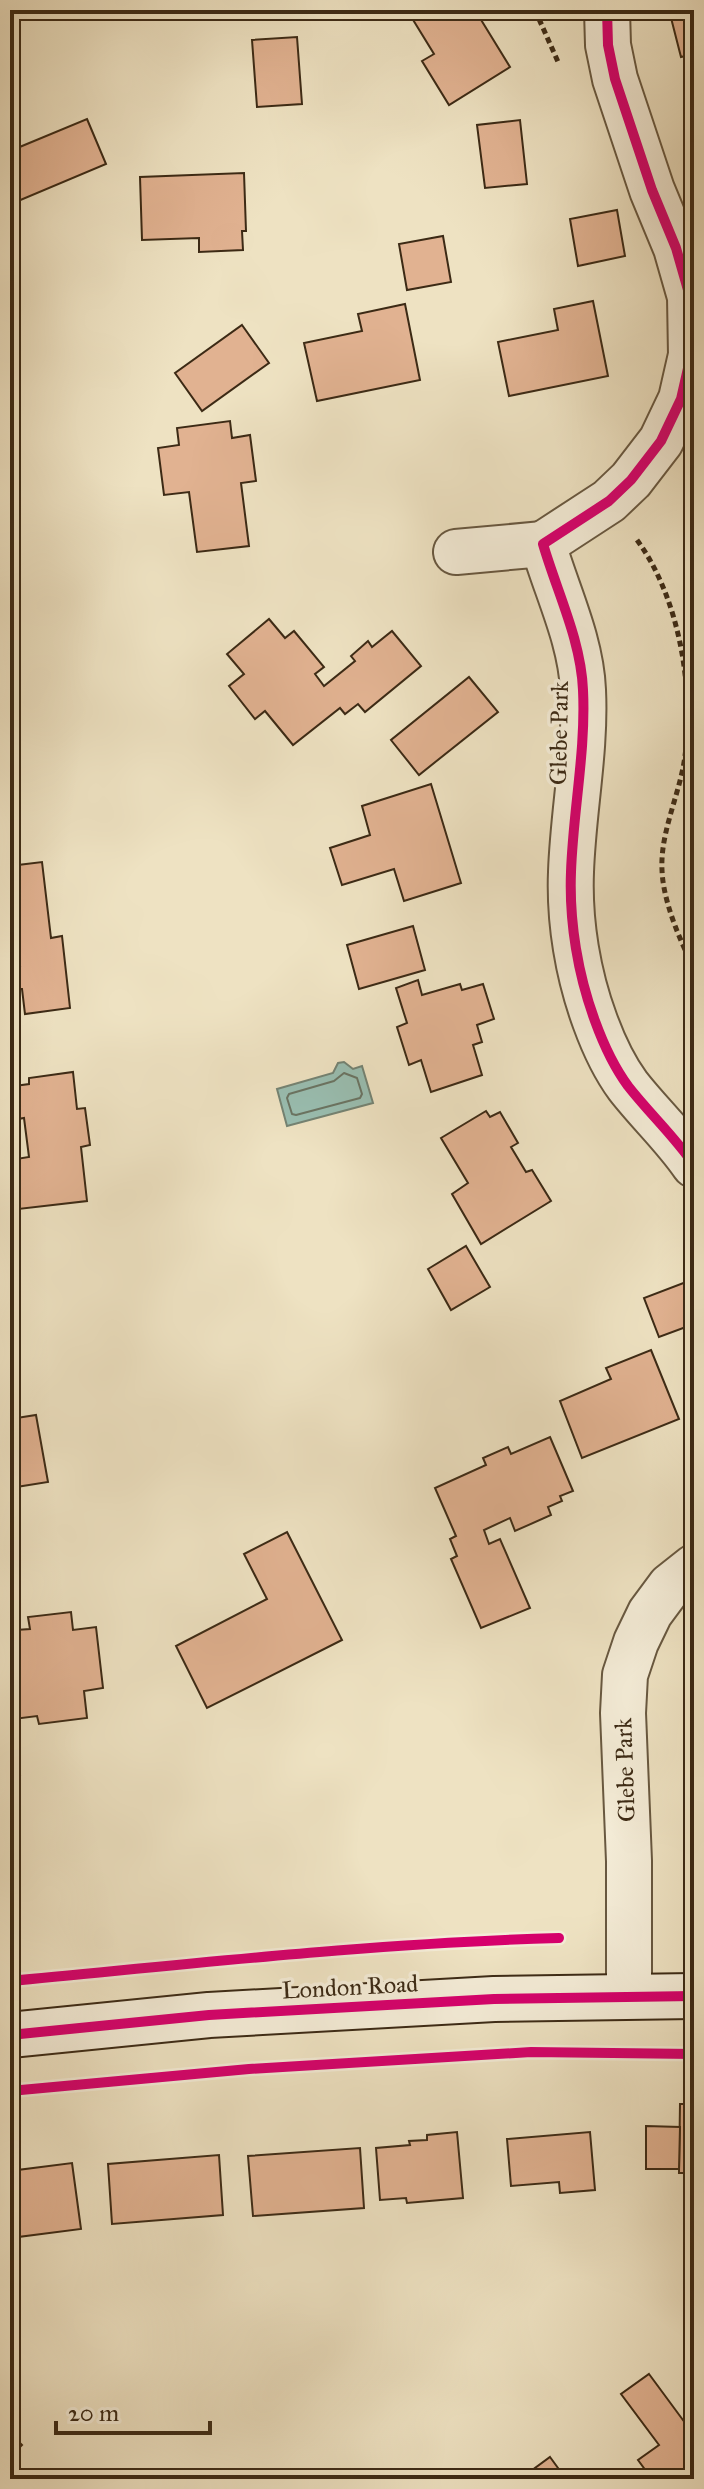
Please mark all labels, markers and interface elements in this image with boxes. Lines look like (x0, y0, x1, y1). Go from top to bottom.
street label: Glebe Park (543, 680, 575, 785)
street label: Glebe Park (608, 1717, 642, 1823)
street label: London Road (281, 1968, 419, 2006)
scale bar (56, 2385, 210, 2435)
text: 20 m (68, 2398, 119, 2428)

